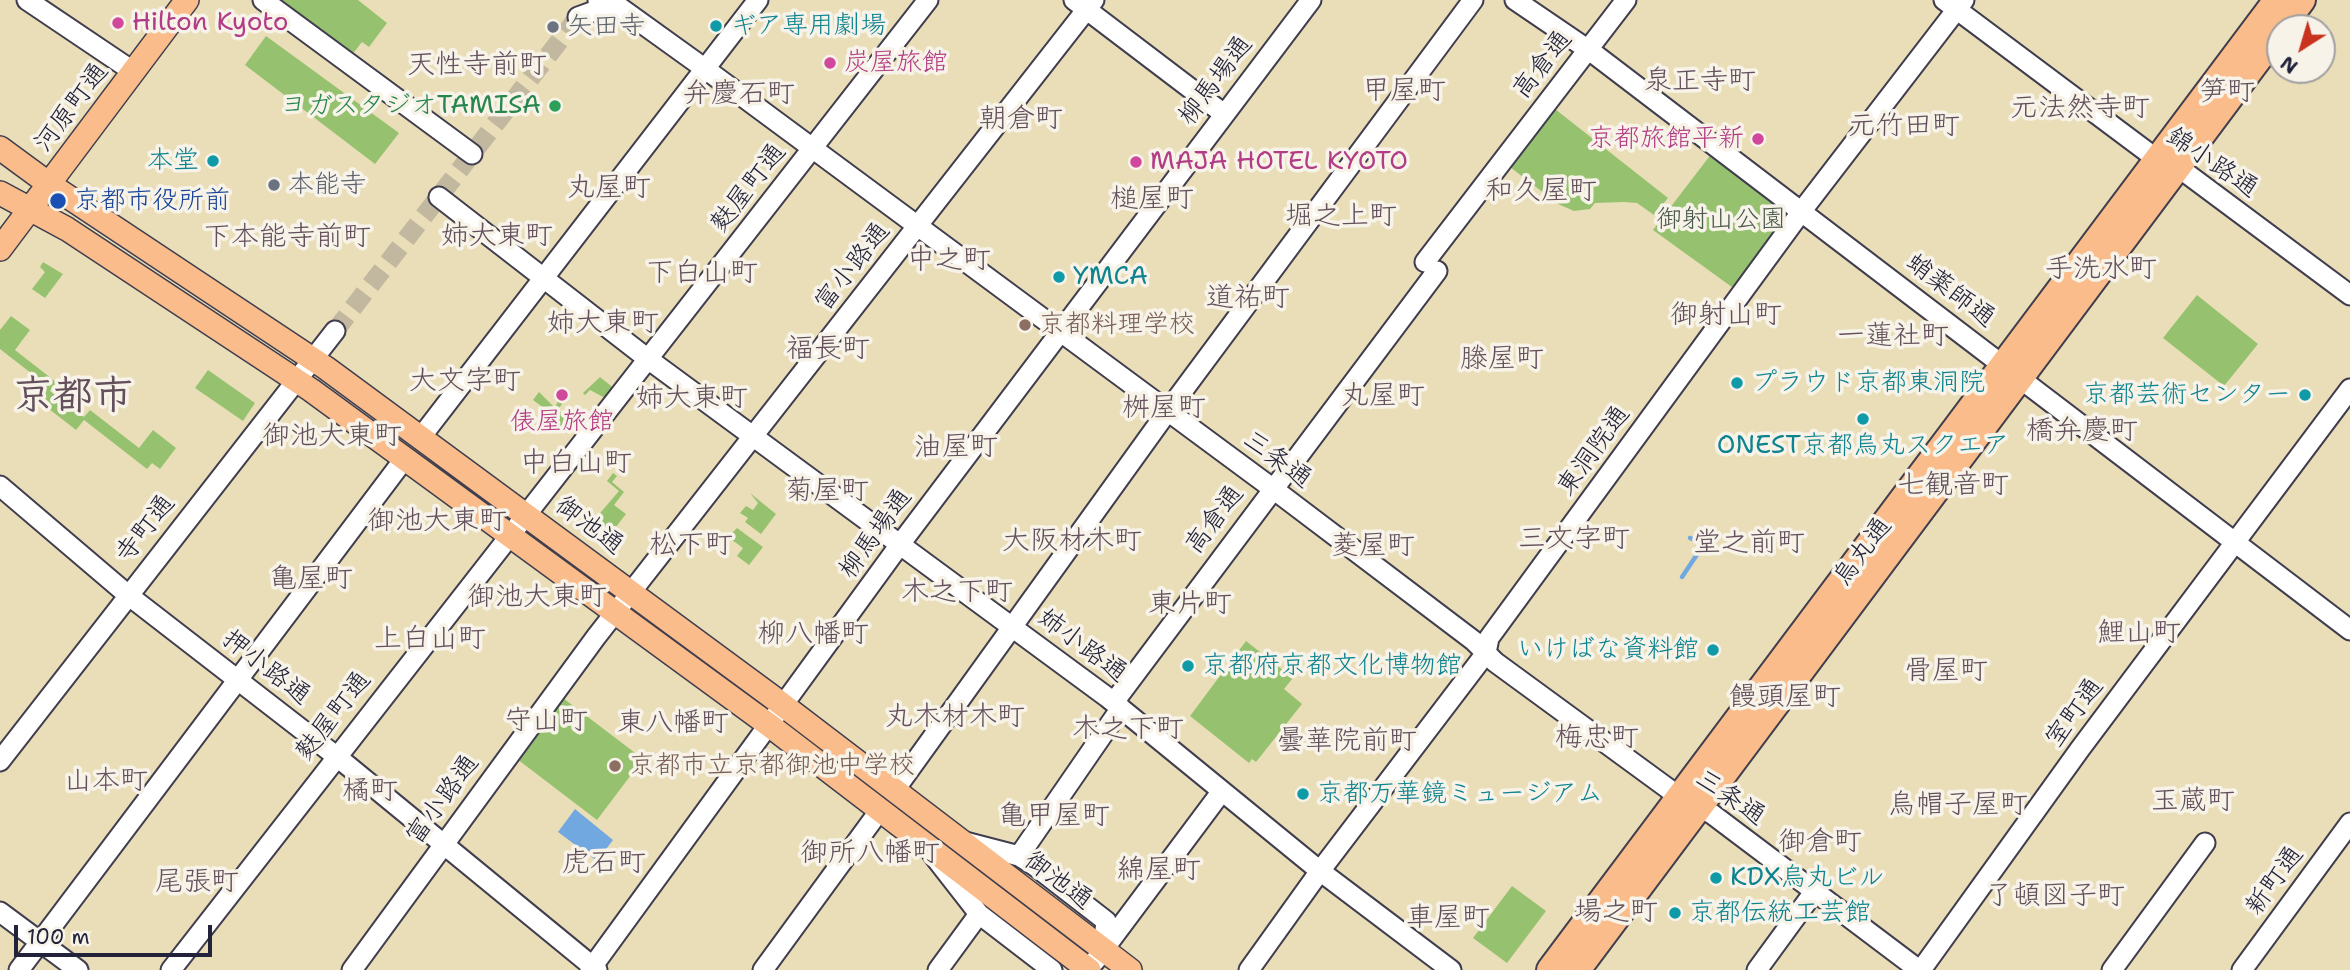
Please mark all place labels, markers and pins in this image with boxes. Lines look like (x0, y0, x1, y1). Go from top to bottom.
place label: Hilton Kyoto (132, 7, 289, 39)
place label: ギア専用劇場 (730, 10, 886, 42)
place label: 矢田寺 (567, 11, 645, 43)
marker: Hilton Kyoto (110, 15, 126, 31)
marker: ギア専用劇場 (708, 18, 724, 34)
marker: 矢田寺 (545, 19, 561, 35)
place label: 炭屋旅館 (844, 47, 948, 79)
marker: 炭屋旅館 (822, 55, 838, 71)
place label: ヨガスタジオTAMISA (281, 90, 541, 122)
marker: ヨガスタジオTAMISA (547, 98, 563, 114)
place label: 京都旅館平新 (1588, 123, 1744, 155)
marker: 京都旅館平新 (1750, 131, 1766, 147)
place label: 本堂 (147, 145, 199, 177)
place label: MAJA HOTEL KYOTO (1150, 146, 1408, 178)
marker: 本堂 (205, 153, 221, 169)
marker: MAJA HOTEL KYOTO (1128, 154, 1144, 170)
place label: 本能寺 (288, 169, 366, 201)
marker: 本能寺 (266, 177, 282, 193)
place label: 京都市役所前 (74, 185, 230, 217)
marker: 京都市役所前 (48, 191, 68, 211)
place label: YMCA (1073, 261, 1148, 293)
marker: YMCA (1051, 269, 1067, 285)
place label: 京都料理学校 (1039, 309, 1195, 341)
marker: 京都料理学校 (1017, 317, 1033, 333)
place label: プラウド京都東洞院 (1751, 367, 1985, 399)
marker: プラウド京都東洞院 (1729, 375, 1745, 391)
place label: 京都芸術センター (2083, 379, 2291, 411)
marker: 俵屋旅館 (554, 387, 570, 403)
marker: 京都芸術センター (2297, 387, 2313, 403)
place label: 俵屋旅館 (510, 406, 614, 438)
marker: ONEST京都烏丸スクエア (1855, 411, 1871, 427)
place label: ONEST京都烏丸スクエア (1717, 430, 2009, 462)
place label: いけばな資料館 (1517, 634, 1699, 666)
marker: いけばな資料館 (1705, 642, 1721, 658)
place label: 京都府京都文化博物館 (1202, 650, 1462, 682)
marker: 京都府京都文化博物館 (1180, 658, 1196, 674)
place label: 京都市立京都御池中学校 (629, 750, 915, 782)
marker: 京都市立京都御池中学校 (607, 758, 623, 774)
place label: 京都万華鏡ミュージアム (1317, 778, 1603, 810)
marker: 京都万華鏡ミュージアム (1295, 786, 1311, 802)
place label: KDX烏丸ビル (1730, 862, 1885, 894)
marker: KDX烏丸ビル (1708, 870, 1724, 886)
place label: 京都伝統工芸館 (1689, 897, 1871, 929)
marker: 京都伝統工芸館 (1667, 905, 1683, 921)

